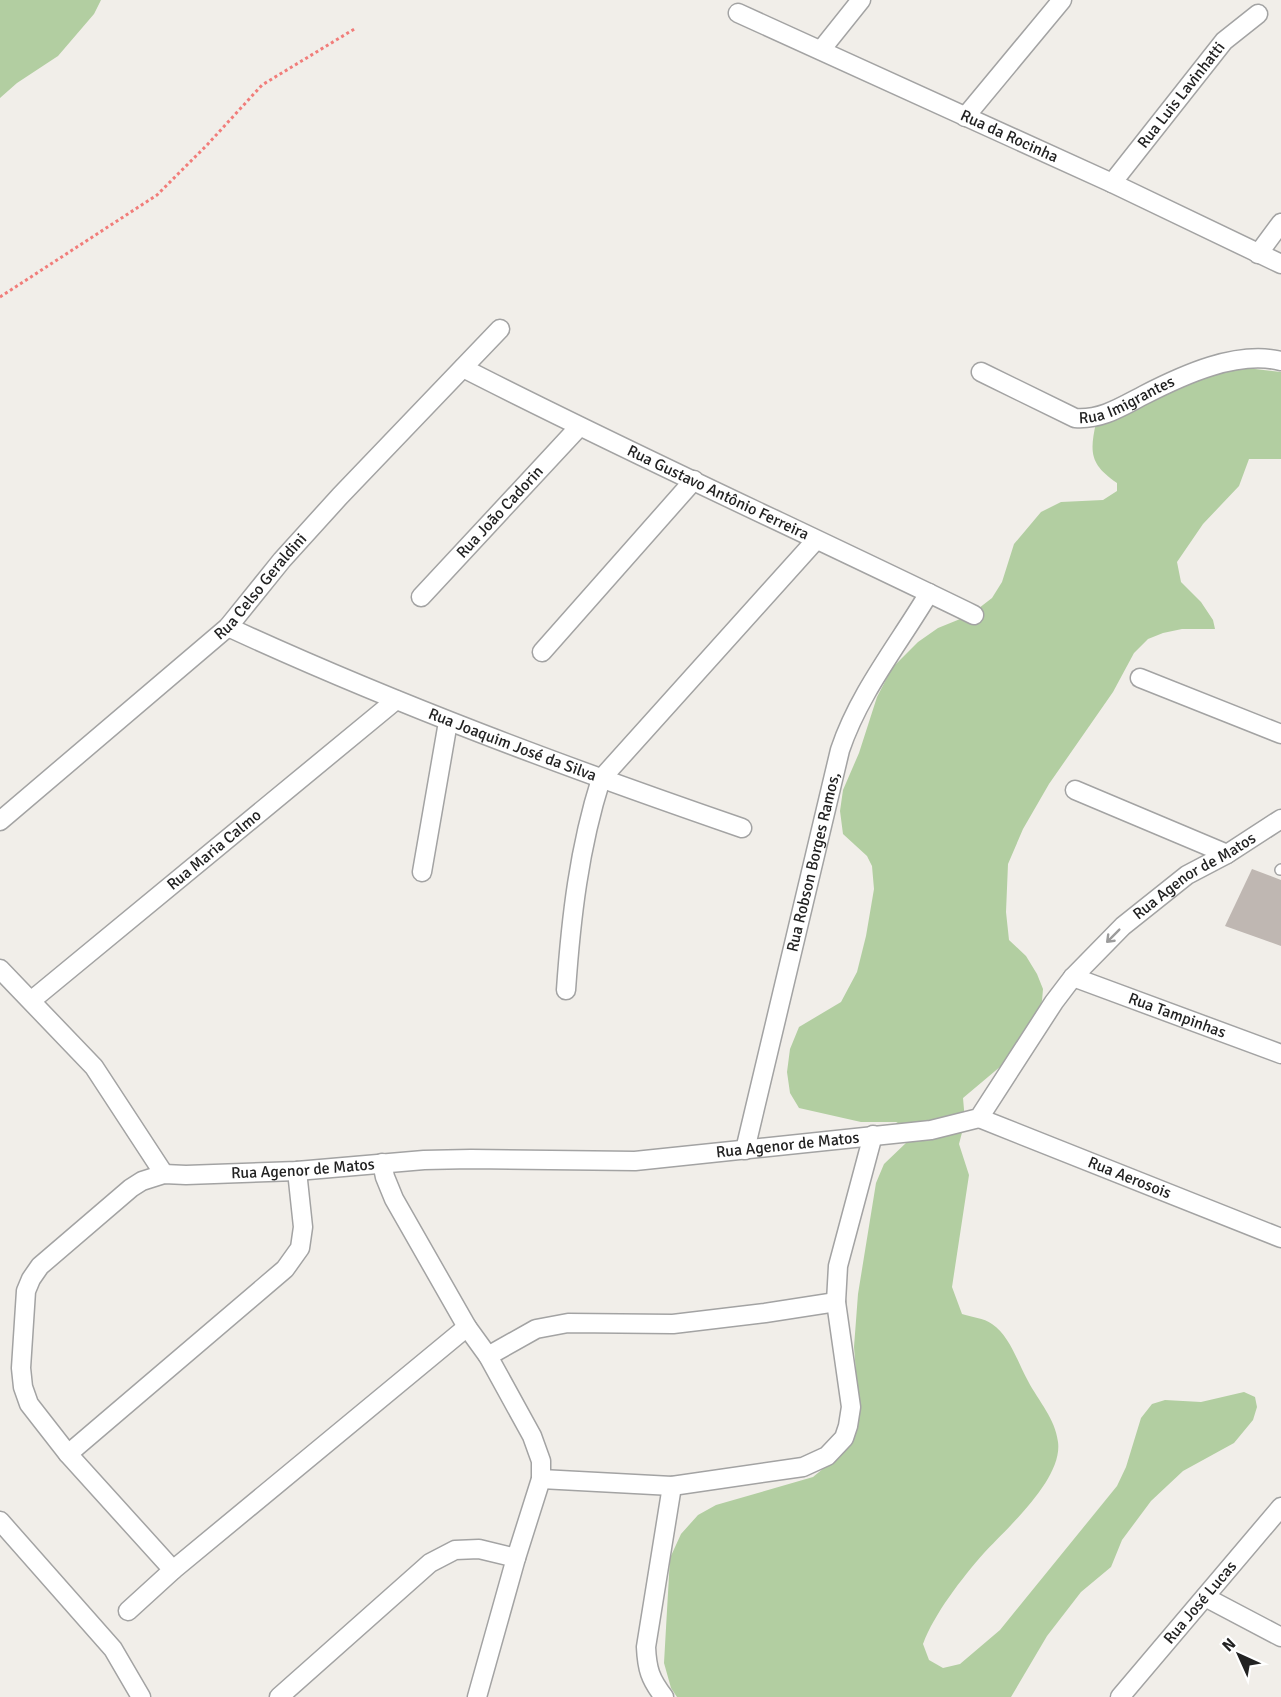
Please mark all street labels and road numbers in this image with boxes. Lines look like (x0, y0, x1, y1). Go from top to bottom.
street label: Rua Luis Lavinhatti (1133, 38, 1229, 152)
street label: Rua da Rocinha (957, 105, 1061, 167)
street label: Rua Imigrantes (1078, 372, 1178, 428)
street label: Rua Gustavo Antônio Ferreira (624, 441, 812, 544)
street label: Rua João Cadorin (452, 462, 548, 562)
street label: Rua Celso Geraldini (210, 529, 311, 644)
street label: Rua Joaquim José da Silva (425, 704, 599, 786)
street label: Rua Robson Borges Ramos, (782, 770, 844, 954)
street label: Rua Maria Calmo (163, 805, 265, 895)
street label: Rua Agenor de Matos (1129, 828, 1260, 924)
street label: Rua Tampinhas (1125, 988, 1229, 1043)
street label: Rua Agenor de Matos (715, 1128, 860, 1162)
street label: Rua Aerosois (1085, 1152, 1174, 1203)
street label: Rua Agenor de Matos (231, 1154, 376, 1183)
street label: Rua José Lucas (1159, 1557, 1241, 1648)

